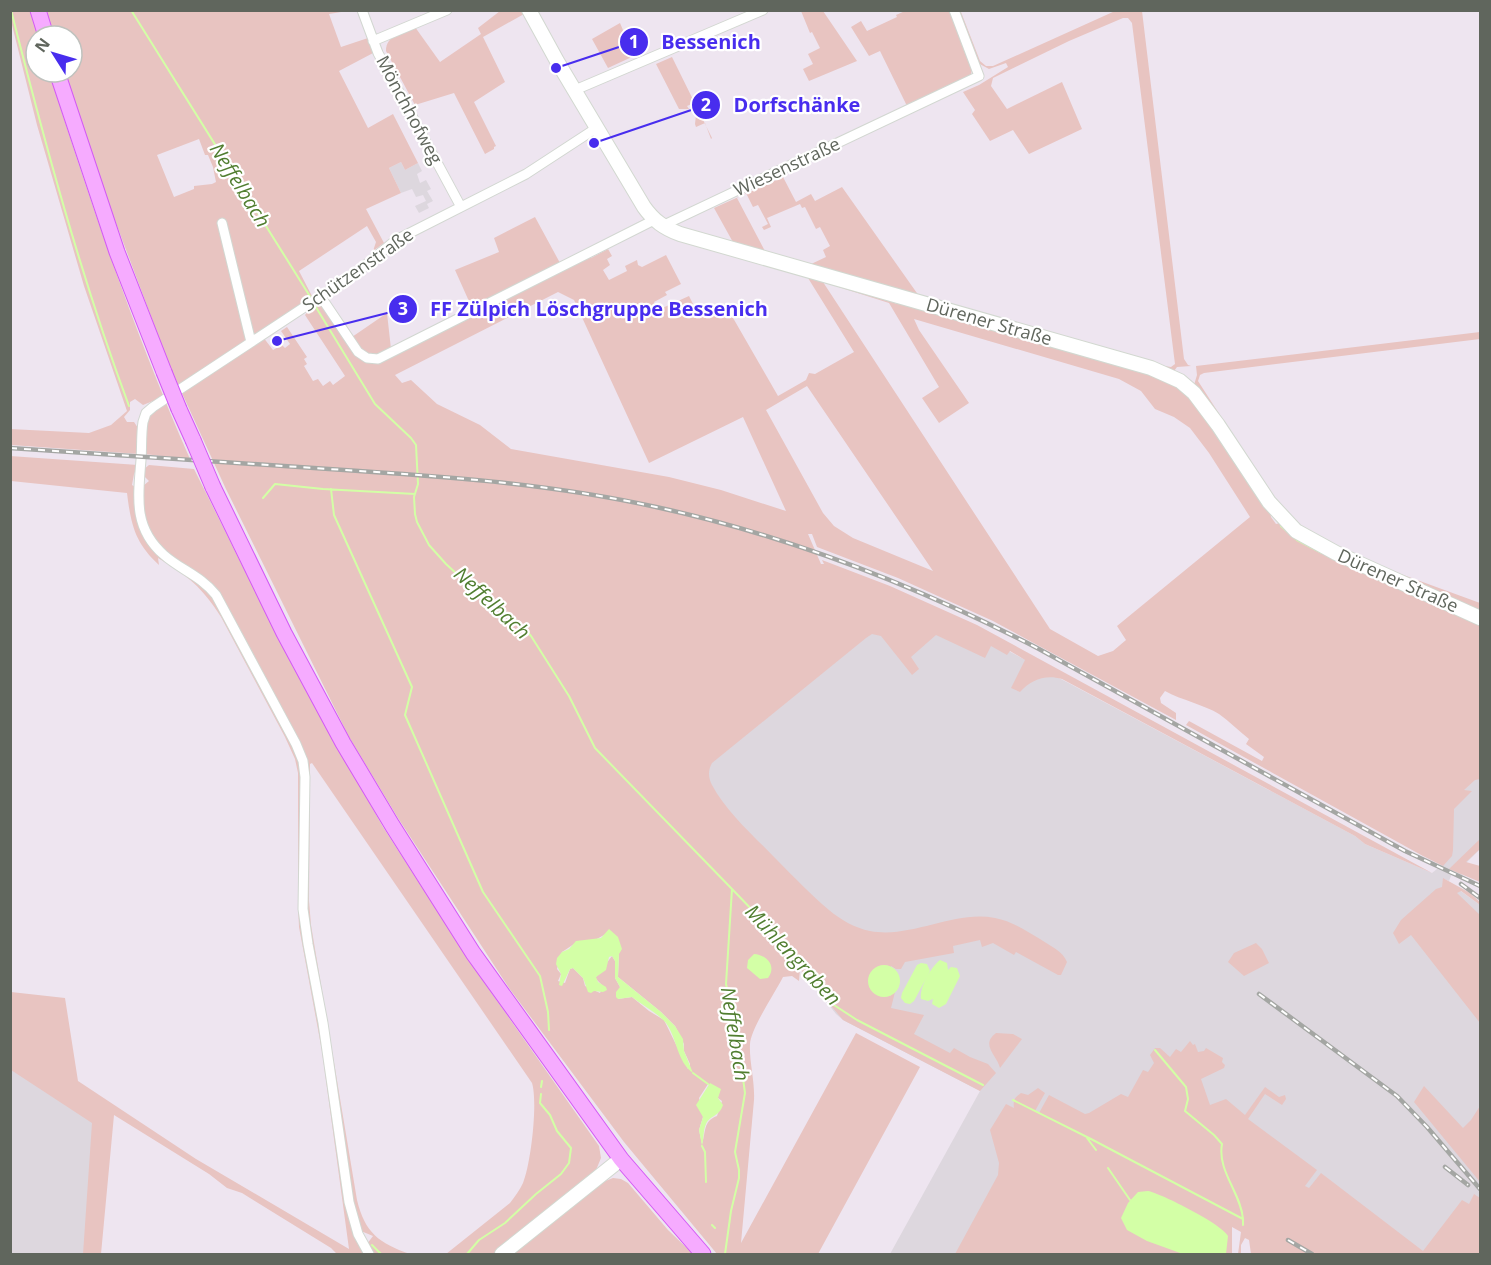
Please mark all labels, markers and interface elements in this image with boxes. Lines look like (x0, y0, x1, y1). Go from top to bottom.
callout: Bessenich (619, 23, 772, 61)
north arrow (24, 24, 84, 84)
text: Bessenich (661, 28, 761, 55)
text: 1 (629, 29, 639, 53)
text: N (29, 33, 55, 57)
street label: Mönchhofweg (371, 51, 449, 168)
callout: Dorfschänke (691, 86, 872, 124)
text: Dorfschänke (734, 91, 860, 118)
text: 2 (701, 92, 711, 116)
street label: Wiesenstraße (730, 131, 844, 201)
water label: Neffelbach (204, 137, 277, 232)
street label: Schützenstraße (297, 222, 418, 316)
callout: FF Zülpich Löschgruppe Bessenich (388, 290, 780, 328)
street label: Dürener Straße (924, 292, 1055, 350)
text: FF Zülpich Löschgruppe Bessenich (430, 295, 768, 322)
text: 3 (398, 296, 408, 320)
street label: Dürener Straße (1334, 543, 1463, 617)
water label: Neffelbach (448, 560, 536, 645)
water label: Mühlengraben (740, 898, 847, 1011)
water label: Neffelbach (715, 985, 756, 1083)

